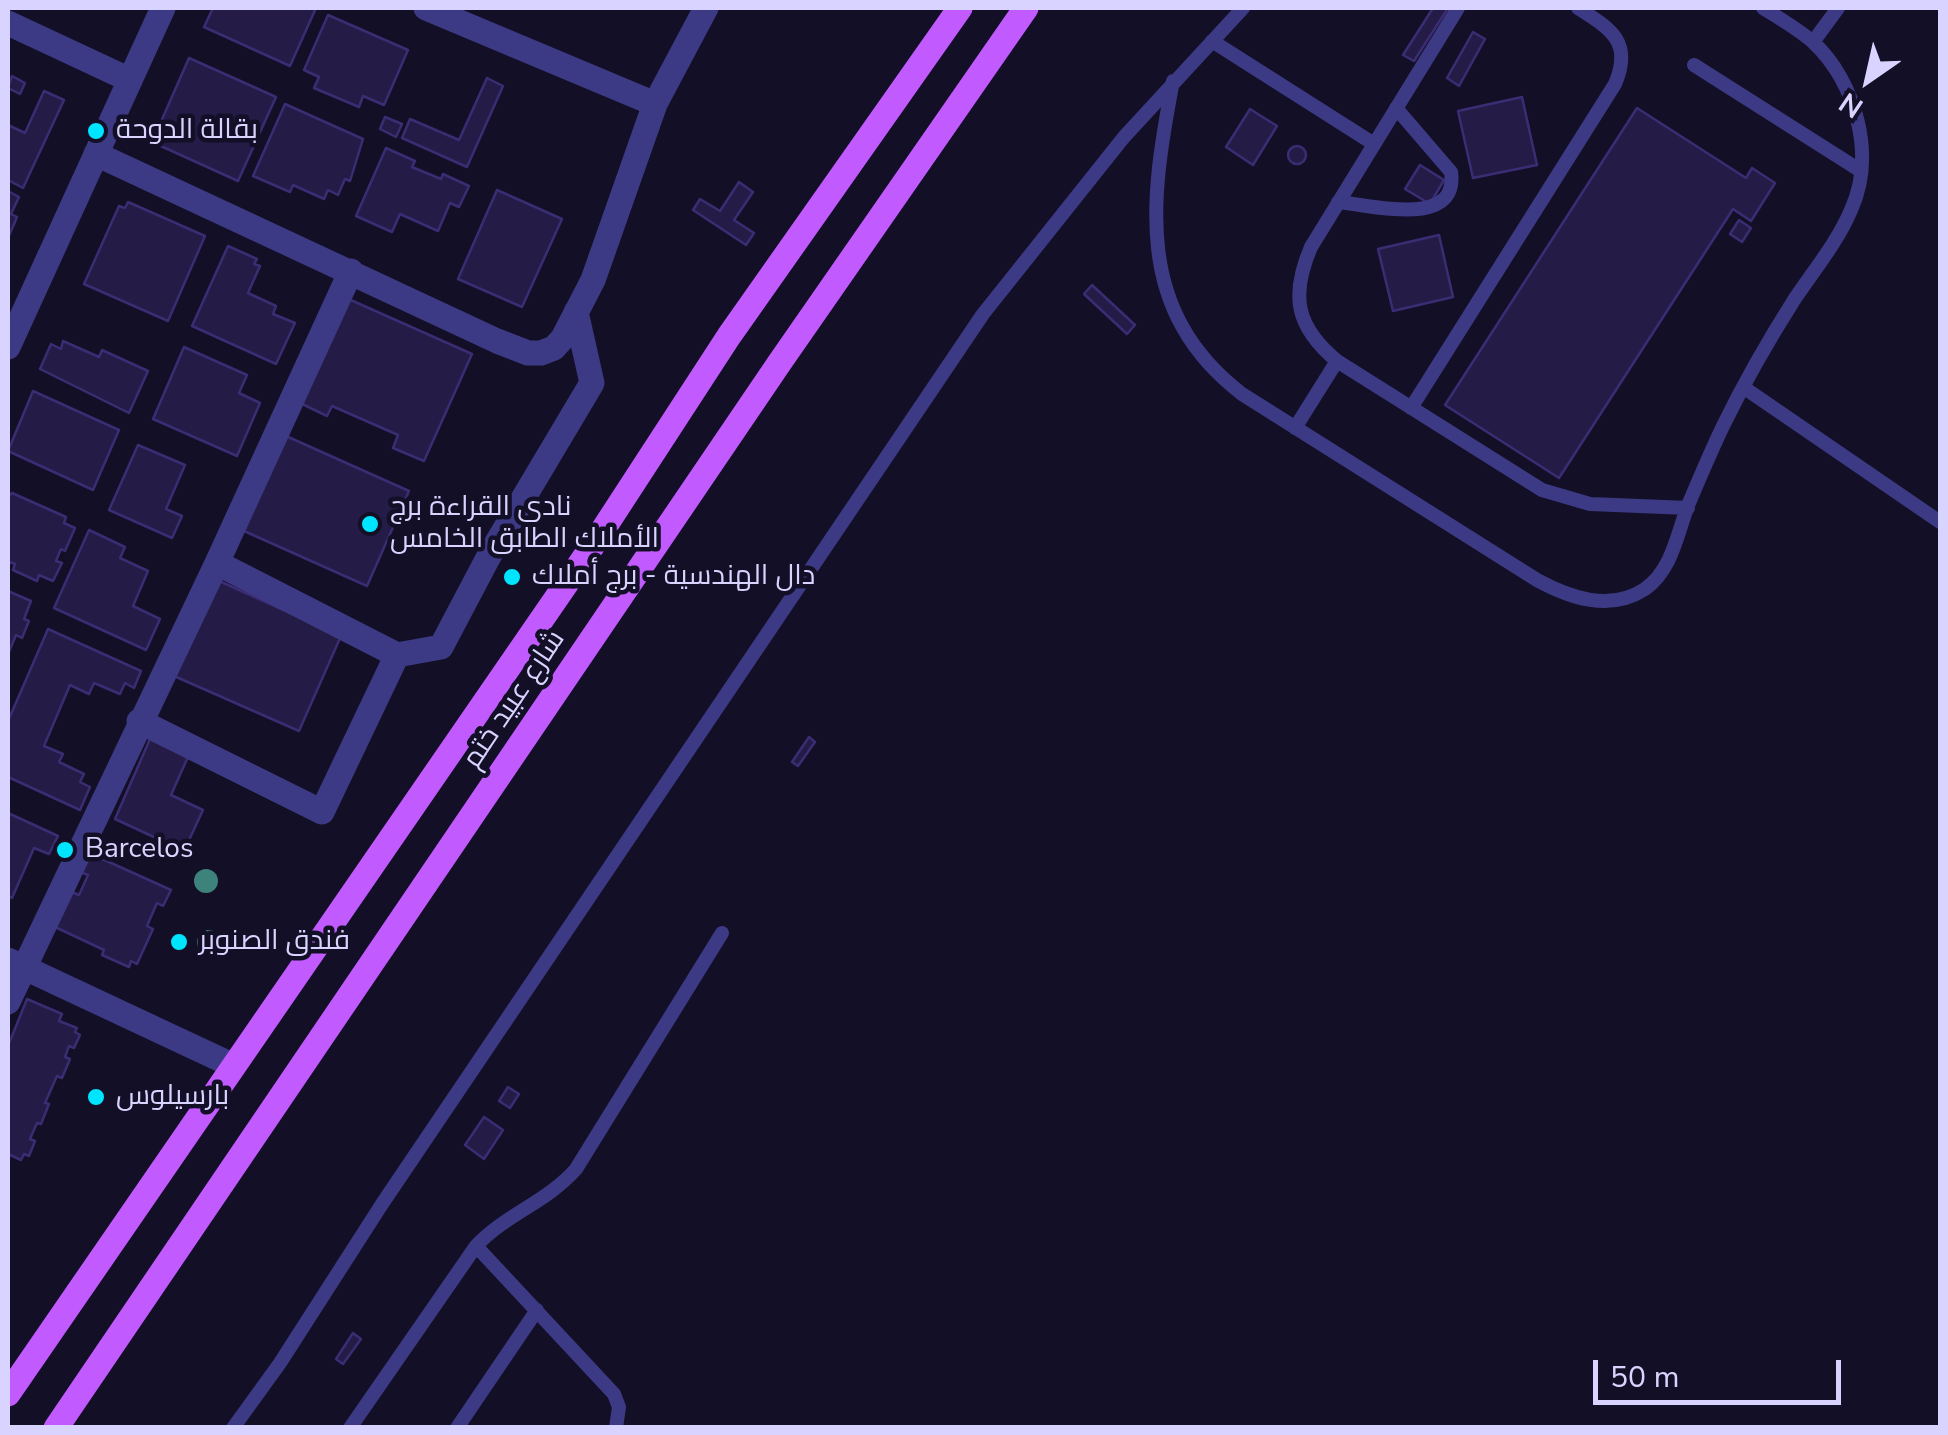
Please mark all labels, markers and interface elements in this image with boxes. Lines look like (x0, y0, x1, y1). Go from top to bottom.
north arrow (1818, 30, 1918, 130)
text: N (1832, 83, 1871, 126)
place label: بقالة الدوحة (116, 114, 258, 148)
marker: بقالة الدوحة (85, 120, 107, 142)
place label: نادي القراءة برج الأملاك الطابق الخامس (390, 491, 659, 557)
marker: نادي القراءة برج الأملاك الطابق الخامس (359, 513, 381, 535)
place label: دال الهندسية - برج أملاك (532, 560, 815, 594)
marker: دال الهندسية - برج أملاك (501, 566, 523, 588)
street label: شارع عبيد ختم (457, 625, 573, 775)
place label: Barcelos (85, 833, 193, 867)
marker: Barcelos (54, 839, 76, 861)
place label: فندق الصنوبر (199, 925, 350, 959)
marker: فندق الصنوبر (168, 931, 190, 953)
place label: بارسيلوس (116, 1080, 229, 1114)
marker: بارسيلوس (85, 1086, 107, 1108)
scale bar (1598, 1340, 1846, 1402)
text: 50 m (1610, 1357, 1679, 1398)

